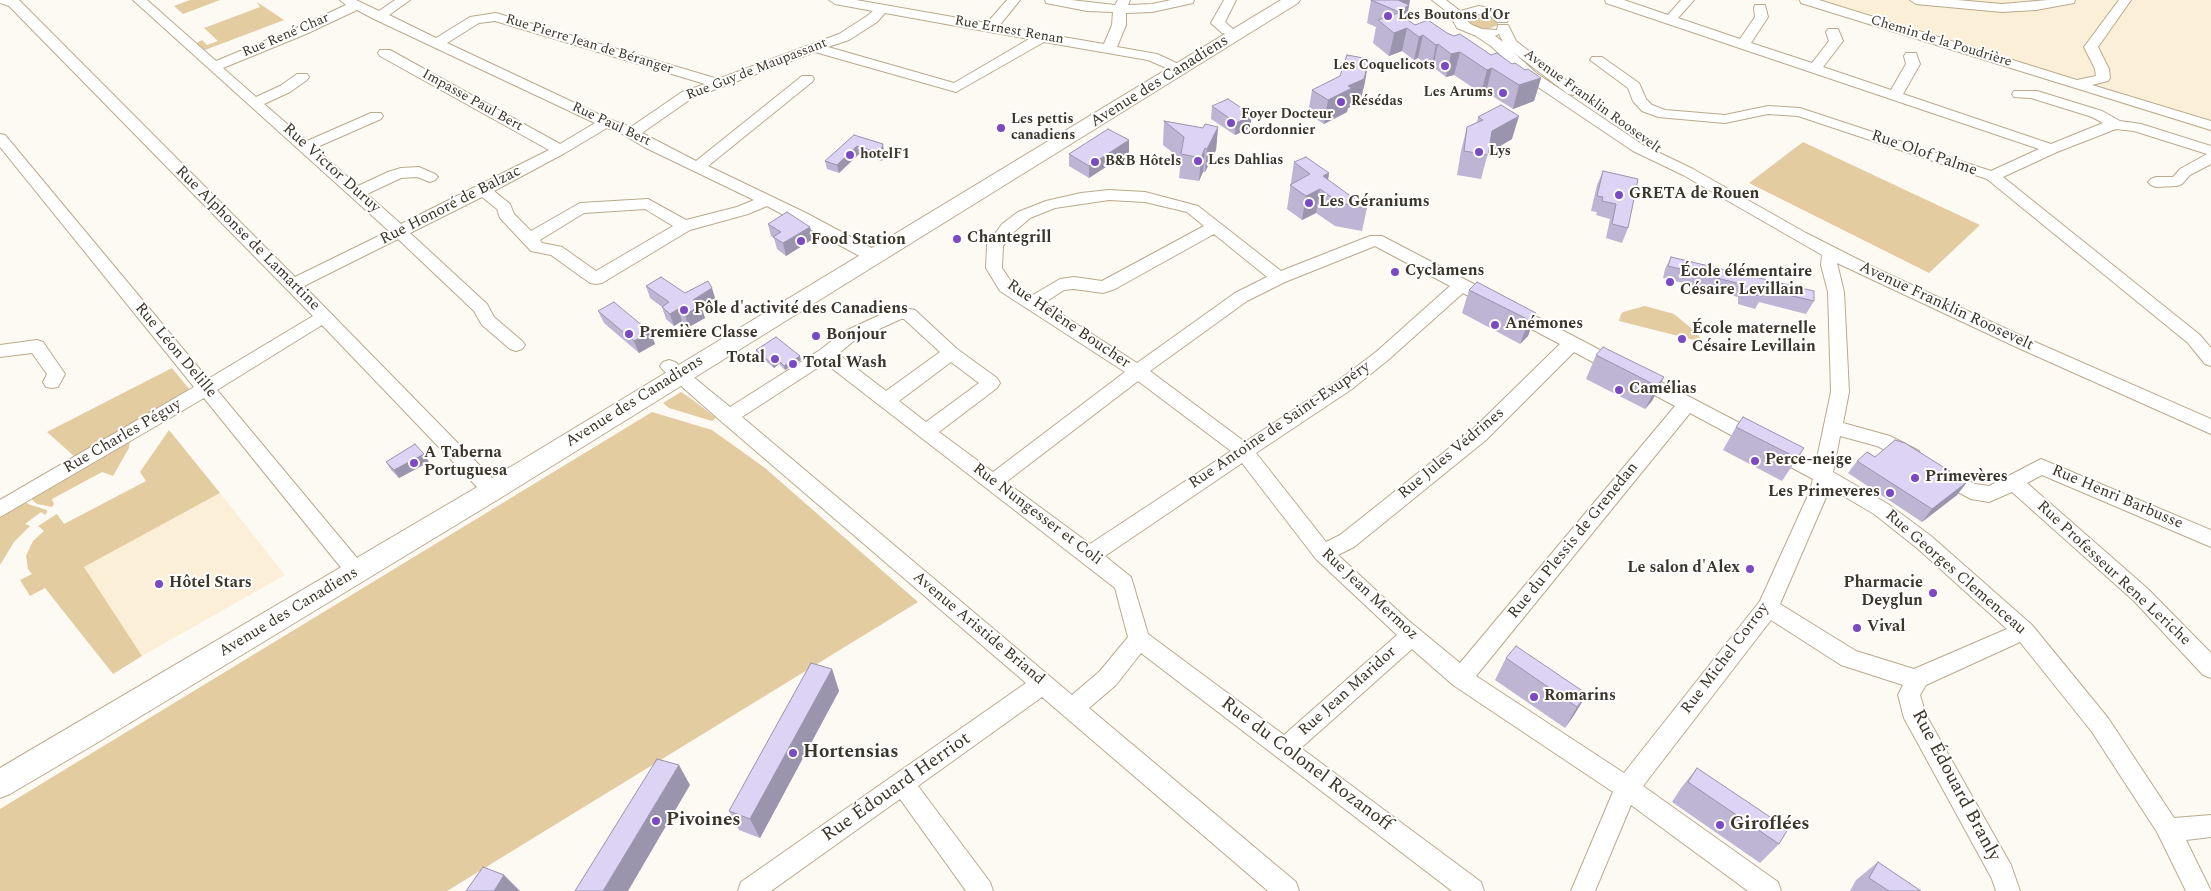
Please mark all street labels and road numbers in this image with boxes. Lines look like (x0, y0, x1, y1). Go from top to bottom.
street label: Rue René Char (240, 10, 332, 62)
street label: Rue Pierre Jean de Béranger (503, 12, 675, 78)
street label: Rue Ernest Renan (953, 13, 1065, 49)
street label: Chemin de la Poudrière (1868, 13, 2014, 71)
street label: Avenue des Canadiens (1088, 32, 1232, 132)
street label: Rue Guy de Maupassant (684, 35, 830, 105)
street label: Avenue Franklin Roosevelt (1520, 46, 1664, 158)
street label: Impasse Paul Bert (419, 66, 525, 136)
street label: Rue Paul Bert (569, 99, 653, 151)
street label: Rue Victor Duruy (278, 120, 384, 218)
street label: Rue Olof Palme (1868, 127, 1980, 181)
street label: Rue Honoré de Balzac (377, 162, 525, 250)
street label: Rue Alphonse de Lamartine (171, 163, 323, 315)
street label: Avenue Franklin Roosevelt (1856, 258, 2036, 356)
street label: Rue Hélène Boucher (1003, 277, 1133, 373)
street label: Rue Léon Delille (130, 300, 220, 402)
street label: Avenue des Canadiens (563, 352, 707, 452)
street label: Rue Antoine de Saint-Exupéry (1186, 358, 1374, 494)
street label: Rue Charles Péguy (61, 396, 185, 478)
street label: Rue Jules Védrines (1395, 404, 1509, 504)
street label: Rue du Plessis de Grenedan (1505, 459, 1643, 623)
street label: Rue Nungesser et Coli (968, 460, 1106, 570)
street label: Rue Henri Barbusse (2048, 462, 2186, 534)
street label: Rue Professeur Rene Leriche (2032, 498, 2194, 650)
street label: Rue Georges Clemenceau (1881, 506, 2029, 640)
street label: Rue Jean Mermoz (1317, 545, 1421, 645)
street label: Avenue des Canadiens (216, 564, 362, 662)
street label: Avenue Aristide Briand (908, 568, 1048, 690)
street label: Rue Michel Corroy (1678, 600, 1774, 718)
street label: Rue Jean Maridor (1295, 643, 1401, 741)
street label: Rue du Colonel Rozanoff (1216, 693, 1396, 837)
street label: Rue Édouard Branly (1905, 706, 2005, 866)
street label: Rue Édouard Herriot (818, 728, 976, 848)

